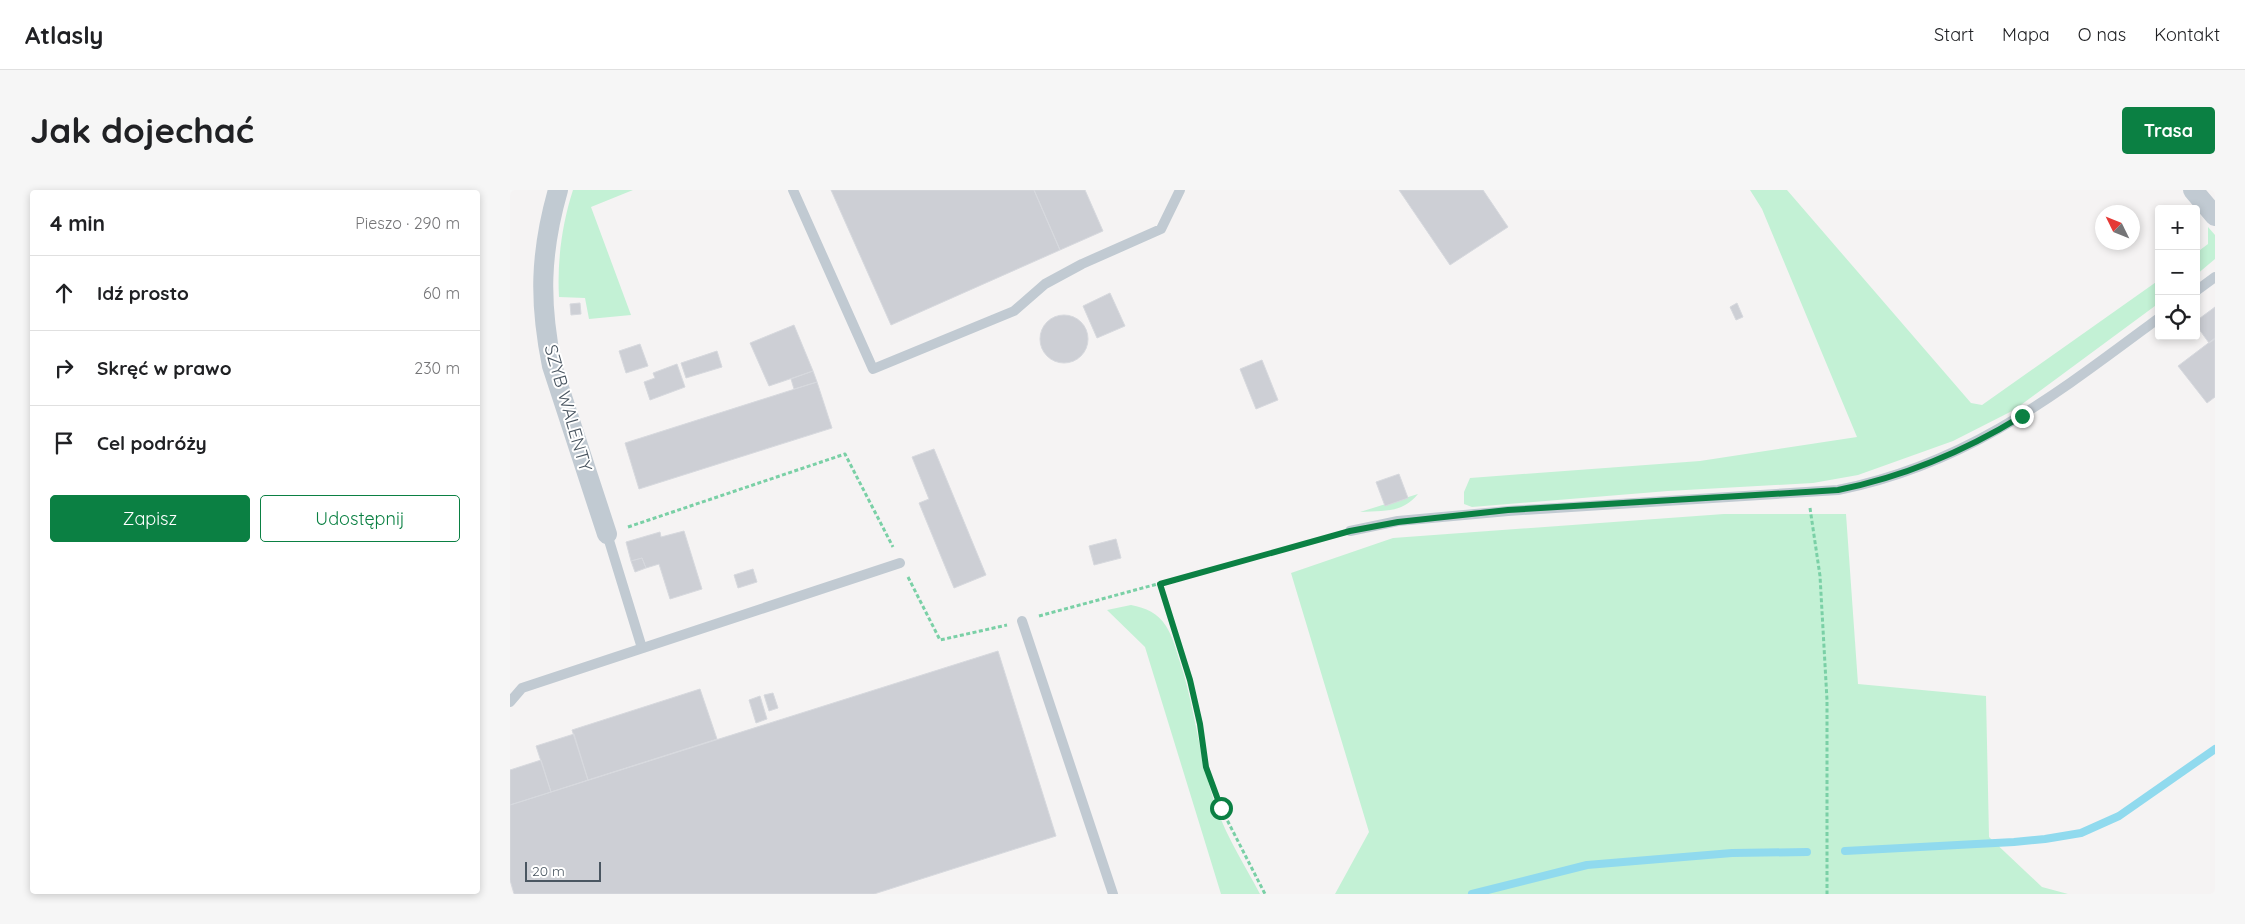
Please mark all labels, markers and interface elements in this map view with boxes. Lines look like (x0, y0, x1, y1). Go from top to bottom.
text: Atlasly (25, 20, 103, 50)
text: Start (1934, 23, 1974, 46)
text: Mapa (2002, 23, 2050, 46)
text: O nas (2078, 23, 2126, 46)
text: Kontakt (2154, 23, 2220, 46)
button: Trasa (2122, 107, 2215, 154)
text: Jak dojechać (30, 108, 254, 152)
north arrow (2095, 205, 2140, 250)
map controls (2155, 205, 2200, 340)
button: + (2155, 205, 2200, 250)
text: 4 min (50, 210, 105, 236)
text: Pieszo · 290 m (355, 213, 460, 233)
button: − (2155, 250, 2200, 295)
icon: ahead (50, 279, 78, 307)
text: Idź prosto (97, 281, 189, 305)
text: 60 m (423, 283, 460, 303)
button: locate (2155, 295, 2200, 340)
street label: SZYB WALENTY (539, 342, 598, 474)
icon: right (50, 354, 78, 382)
text: Skręć w prawo (97, 356, 232, 380)
text: 230 m (414, 358, 460, 378)
route end (2011, 405, 2034, 428)
icon: arrive (50, 429, 78, 457)
text: Cel podróży (97, 431, 207, 455)
button: Zapisz (50, 495, 250, 542)
button: Udostępnij (260, 495, 460, 542)
route start (1210, 797, 1233, 820)
scale bar (525, 859, 601, 882)
text: 20 m (532, 862, 565, 880)

